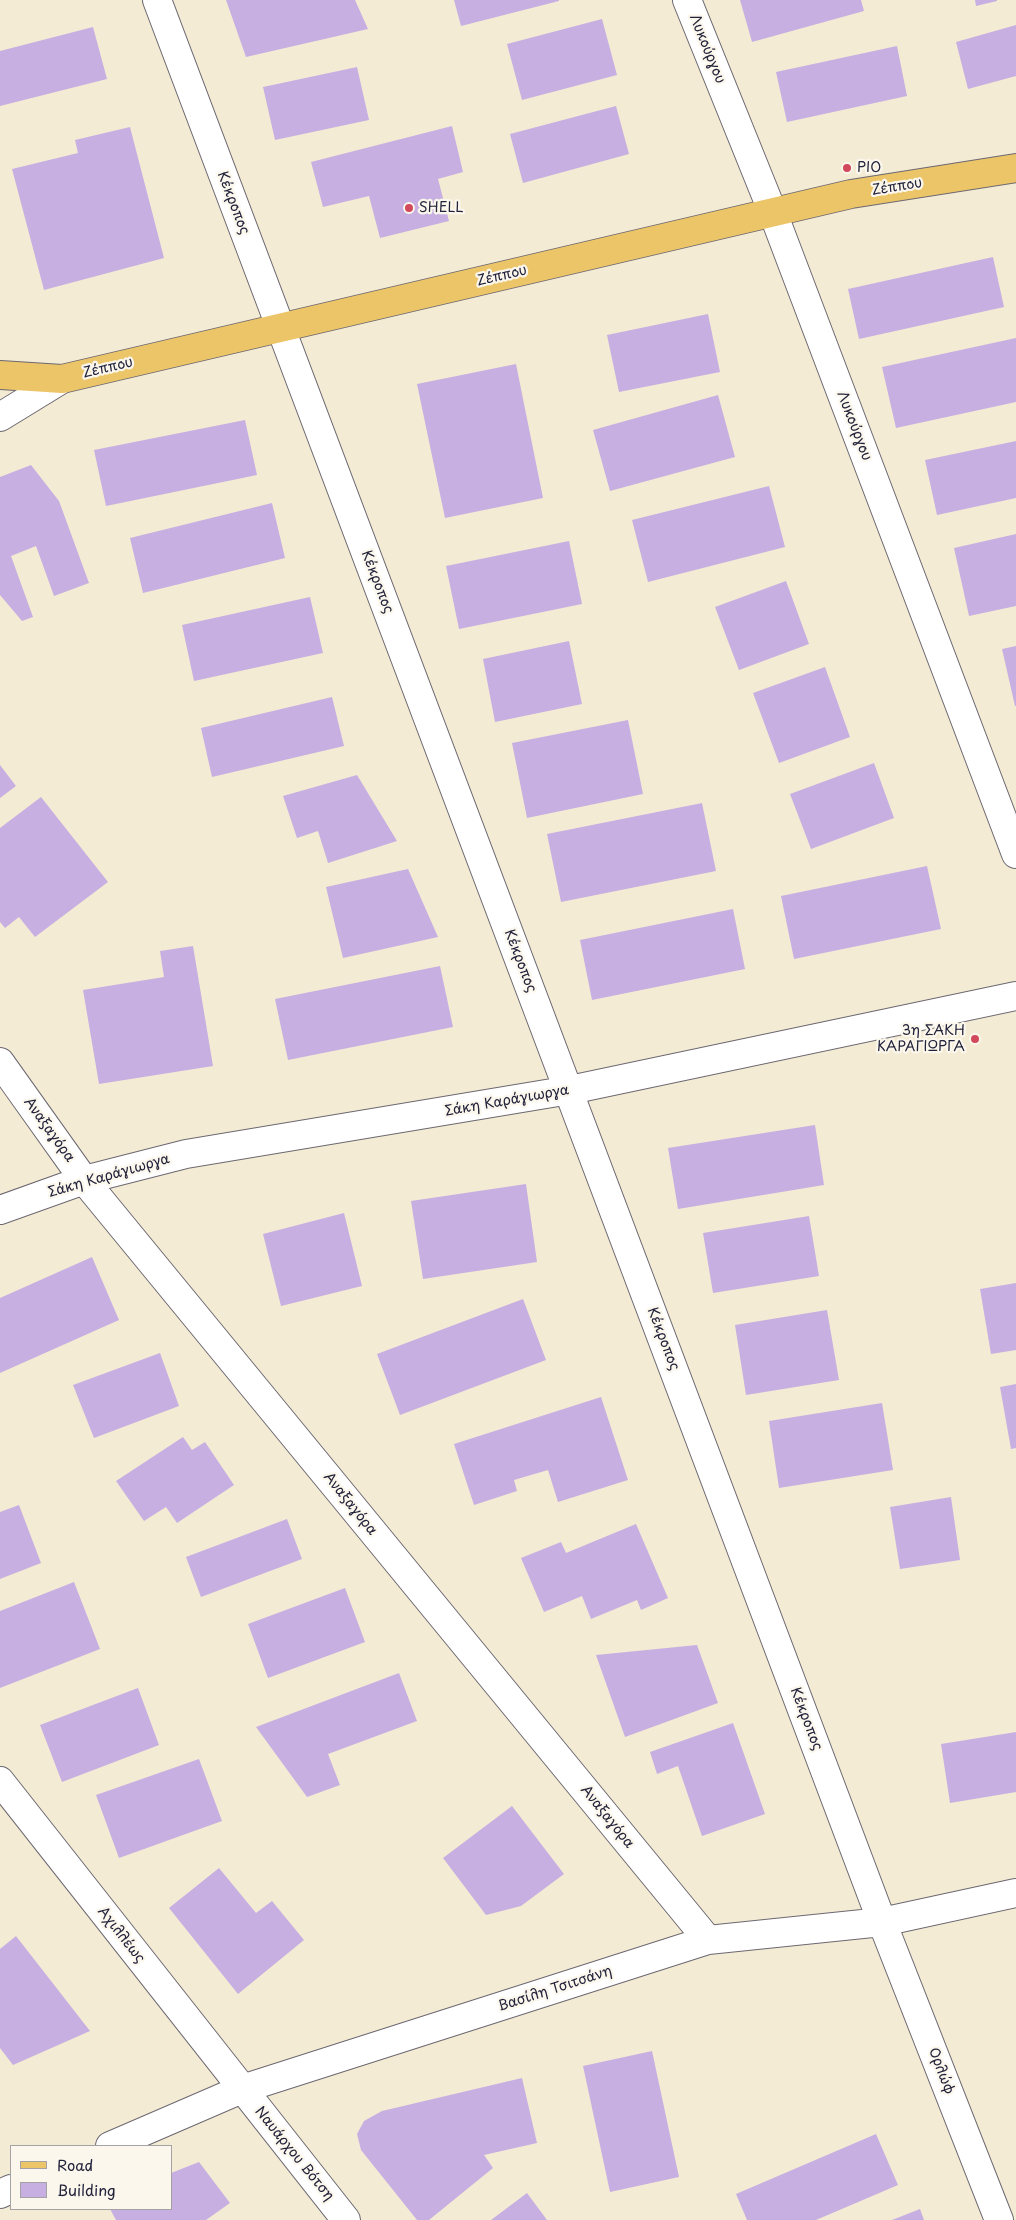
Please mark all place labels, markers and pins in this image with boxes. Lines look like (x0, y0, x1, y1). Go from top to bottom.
place label: ΡΙΟ (857, 160, 881, 176)
marker: ΡΙΟ (841, 162, 853, 174)
place label: SHELL (419, 200, 464, 216)
marker: SHELL (403, 202, 415, 214)
place label: 3η ΣΑΚΗ ΚΑΡΑΓΙΩΡΓΑ (877, 1023, 965, 1056)
marker: 3η ΣΑΚΗ ΚΑΡΑΓΙΩΡΓΑ (969, 1033, 981, 1045)

